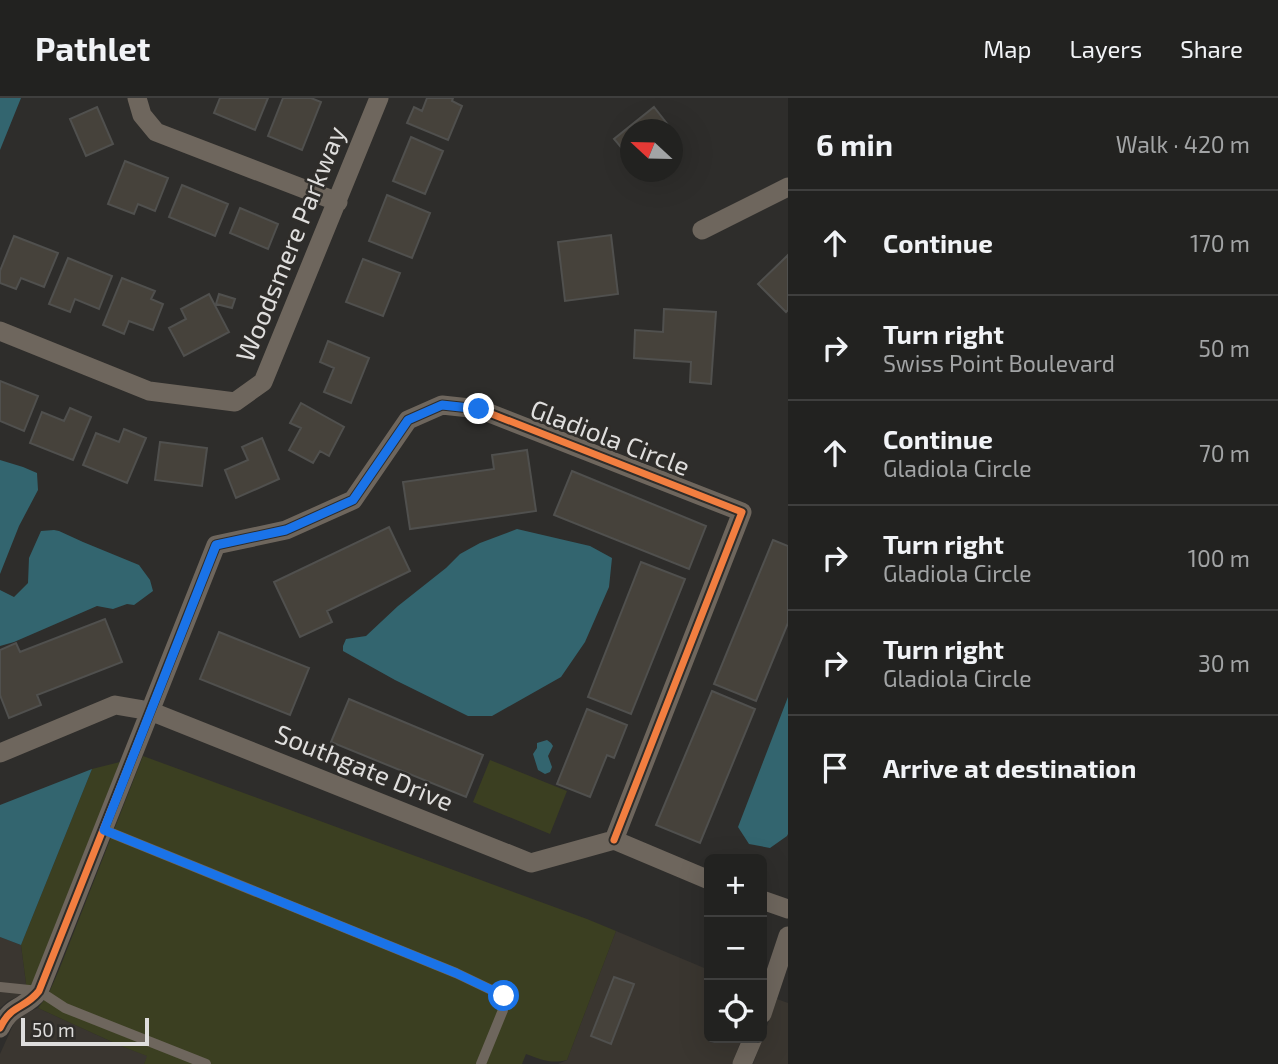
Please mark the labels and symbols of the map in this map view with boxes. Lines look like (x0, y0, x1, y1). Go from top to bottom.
north arrow (620, 119, 683, 182)
street label: Woodsmere Parkway (228, 121, 351, 366)
street label: Gladiola Circle (527, 392, 695, 481)
route end (463, 393, 494, 424)
street label: Southgate Drive (271, 717, 458, 816)
route start (488, 980, 519, 1011)
scale bar (21, 1015, 149, 1047)

